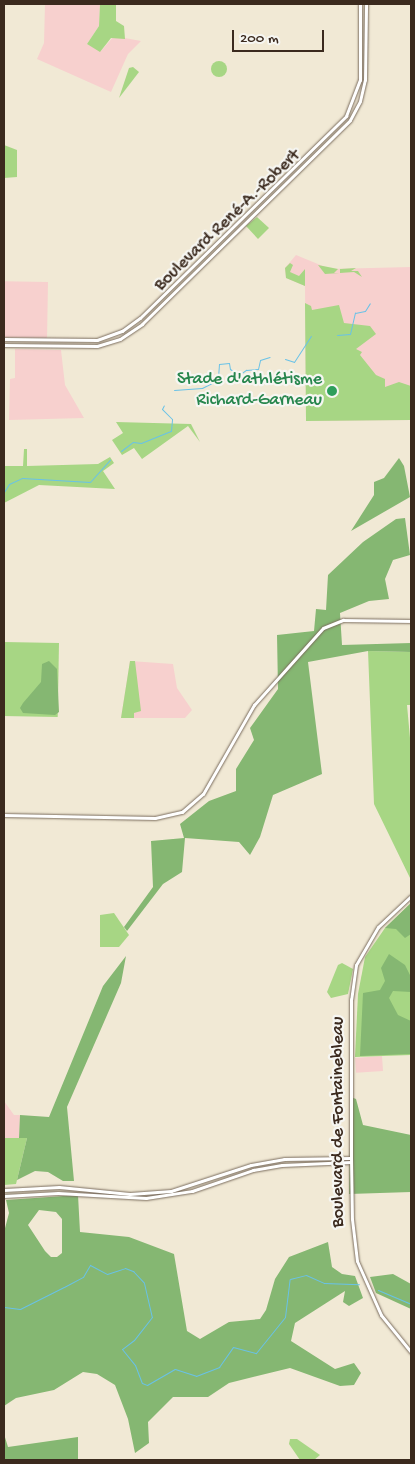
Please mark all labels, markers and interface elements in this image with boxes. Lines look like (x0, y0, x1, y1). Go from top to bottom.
scale bar (235, 20, 328, 52)
text: 200 m (240, 30, 279, 48)
street label: Boulevard René-A.-Robert (150, 146, 306, 296)
place label: Stade d'athlétisme Richard-Garneau (177, 370, 322, 412)
marker: Stade d'athlétisme Richard-Garneau (326, 385, 338, 397)
street label: Boulevard de Fontainebleau (328, 1017, 350, 1227)

